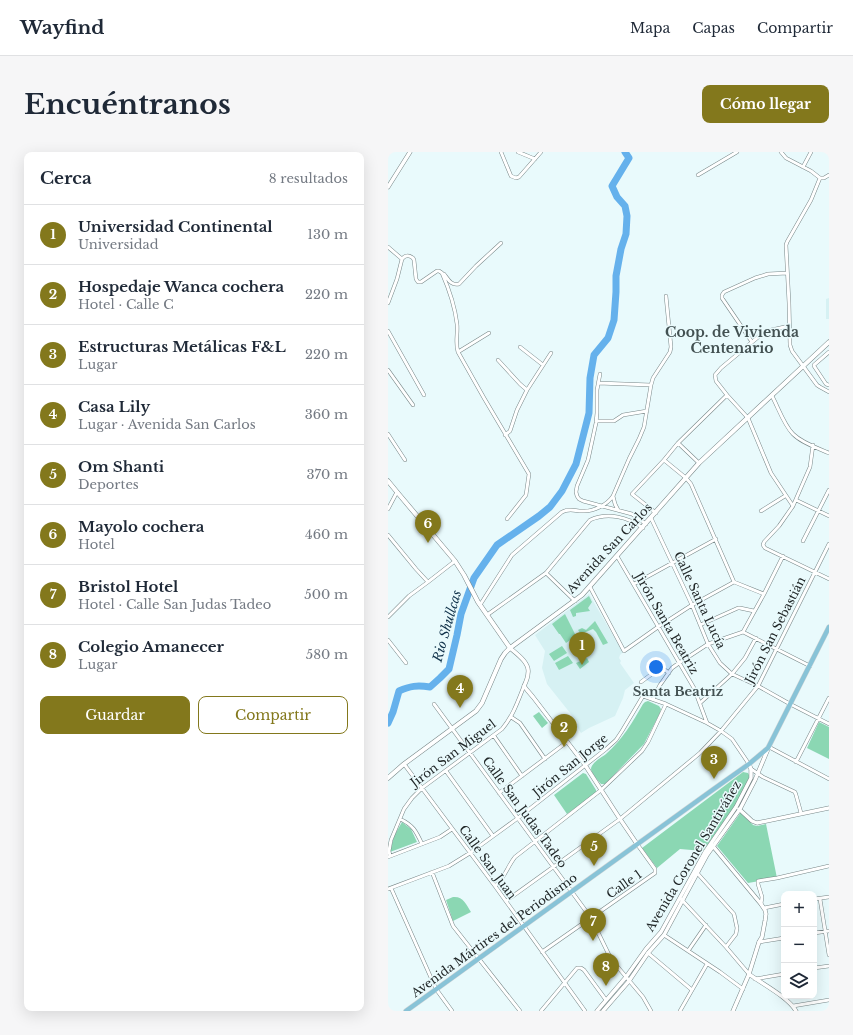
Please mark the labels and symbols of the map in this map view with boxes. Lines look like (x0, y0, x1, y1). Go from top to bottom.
district label: Coop. de Vivienda Centenario (665, 323, 799, 357)
street label: Avenida San Carlos (563, 500, 655, 597)
pin: 6 (415, 510, 441, 543)
street label: Calle Santa Lucía (671, 549, 729, 651)
street label: Jirón Santa Beatriz (631, 568, 702, 677)
street label: Jirón San Sebastián (741, 574, 808, 688)
water label: Rio Shullcas (428, 588, 465, 665)
pin: 1 (569, 632, 595, 665)
your location (646, 657, 666, 677)
pin: 4 (447, 675, 473, 708)
district label: Santa Beatriz (633, 683, 723, 700)
pin: 2 (551, 714, 577, 747)
street label: Jirón San Miguel (406, 716, 499, 791)
street label: Jirón San Jorge (528, 730, 611, 801)
pin: 3 (701, 746, 727, 779)
street label: Calle San Judas Tadeo (480, 753, 571, 871)
street label: Avenida Coronel Santiváñez (641, 778, 744, 935)
street label: Calle San Juan (456, 822, 520, 902)
pin: 5 (581, 833, 607, 866)
street label: Calle 1 (603, 866, 645, 902)
street label: Avenida Mártires del Periodismo (407, 870, 580, 1001)
pin: 7 (580, 908, 606, 941)
pin: 8 (593, 953, 619, 986)

